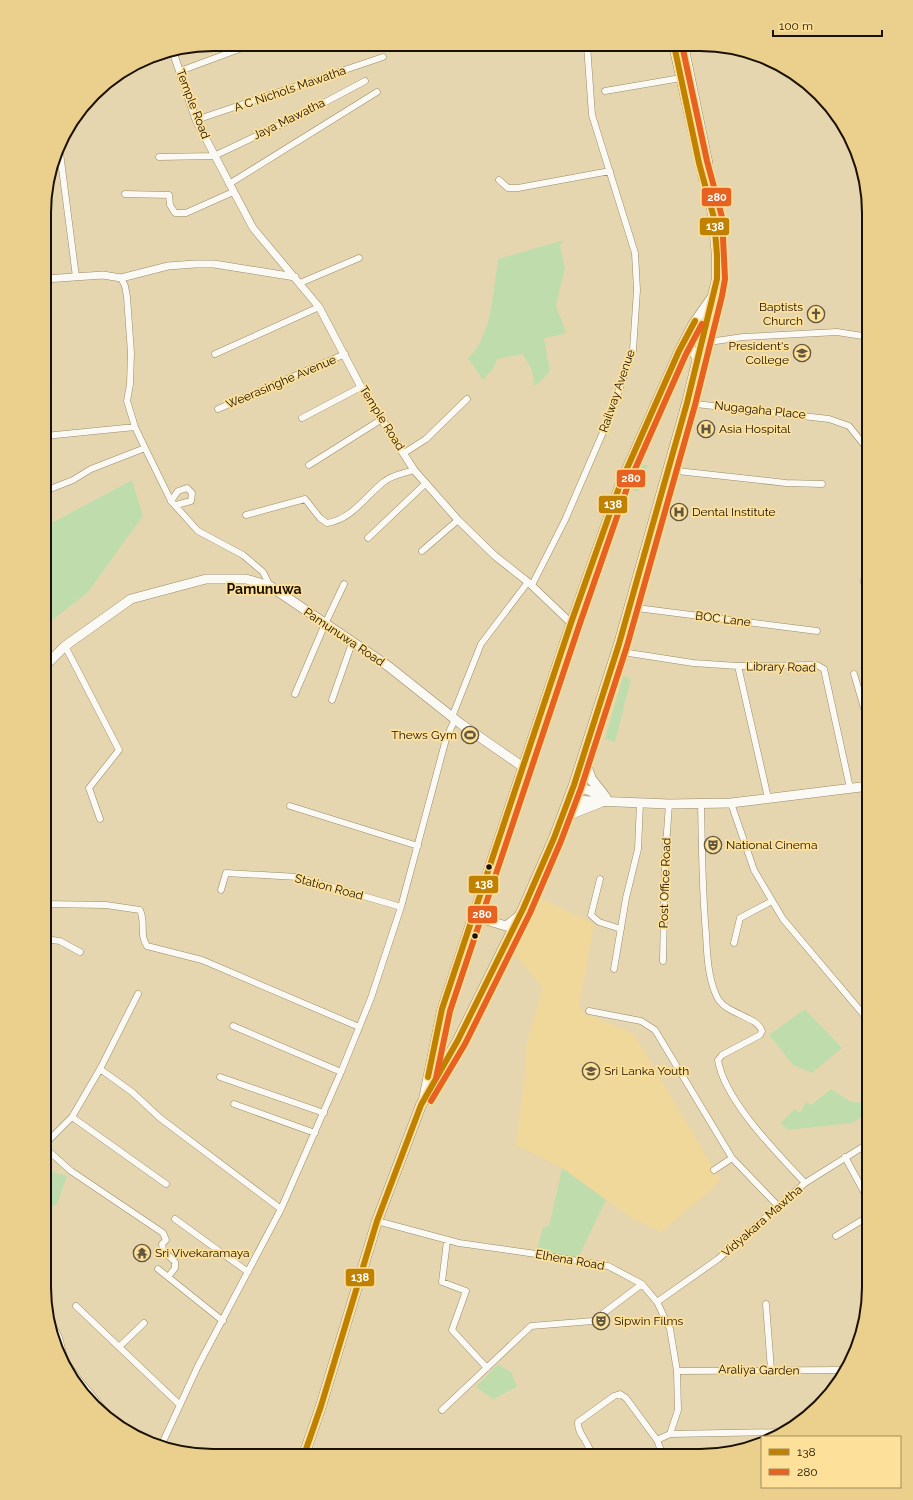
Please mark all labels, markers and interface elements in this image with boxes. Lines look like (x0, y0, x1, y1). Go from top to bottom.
scale bar (773, 12, 882, 38)
text: 100 m (779, 19, 813, 33)
street label: A C Nichols Mawatha (232, 63, 348, 115)
street label: Temple Road (173, 67, 213, 141)
street label: Jaya Mawatha (251, 96, 327, 142)
line badge: 280 (701, 187, 732, 207)
text: 280 (707, 191, 727, 204)
line badge: 138 (699, 217, 730, 236)
text: 138 (706, 220, 724, 233)
place label: Baptists Church (759, 300, 803, 328)
church icon: Baptists Church (806, 304, 826, 324)
place label: President's College (729, 339, 789, 367)
school or university icon: President's College (792, 343, 812, 363)
street label: Railway Avenue (596, 348, 638, 434)
street label: Weerasinghe Avenue (224, 352, 338, 412)
street label: Temple Road (357, 383, 407, 453)
street label: Nugagaha Place (714, 398, 806, 422)
hospital icon: Asia Hospital (696, 419, 716, 439)
place label: Asia Hospital (719, 422, 791, 436)
line badge: 280 (616, 469, 646, 488)
text: 280 (621, 472, 641, 485)
line badge: 138 (598, 495, 628, 514)
text: 138 (604, 498, 622, 511)
hospital icon: Dental Institute (669, 502, 689, 522)
place label: Dental Institute (692, 505, 776, 519)
district label: Pamunuwa (226, 581, 302, 597)
street label: Pamunuwa Road (301, 605, 387, 669)
street label: BOC Lane (694, 609, 752, 629)
street label: Library Road (746, 659, 816, 675)
sports icon: Thews Gym (460, 725, 480, 745)
place label: Thews Gym (391, 728, 457, 742)
theatre icon: National Cinema (703, 835, 723, 855)
street label: Post Office Road (656, 837, 674, 929)
place label: National Cinema (726, 838, 817, 852)
unlabelled marker (484, 862, 494, 872)
street label: Station Road (293, 871, 365, 903)
line badge: 138 (468, 875, 499, 894)
text: 138 (475, 878, 493, 891)
line badge: 280 (467, 905, 498, 924)
text: 280 (472, 908, 492, 921)
unlabelled marker (470, 931, 480, 941)
school or university icon: Sri Lanka Youth (581, 1061, 601, 1081)
place label: Sri Lanka Youth (604, 1064, 689, 1078)
street label: Vidyakara Mawtha (719, 1182, 805, 1260)
temple icon: Sri Vivekaramaya (132, 1243, 152, 1263)
place label: Sri Vivekaramaya (155, 1246, 250, 1260)
street label: Elhena Road (534, 1247, 606, 1273)
line badge: 138 (345, 1268, 375, 1287)
text: 138 (351, 1271, 369, 1284)
theatre icon: Sipwin Films (591, 1311, 611, 1331)
place label: Sipwin Films (614, 1314, 684, 1328)
street label: Araliya Garden (718, 1362, 800, 1378)
legend (761, 1436, 901, 1488)
text: 138 (797, 1445, 816, 1459)
text: 280 (797, 1465, 818, 1479)

